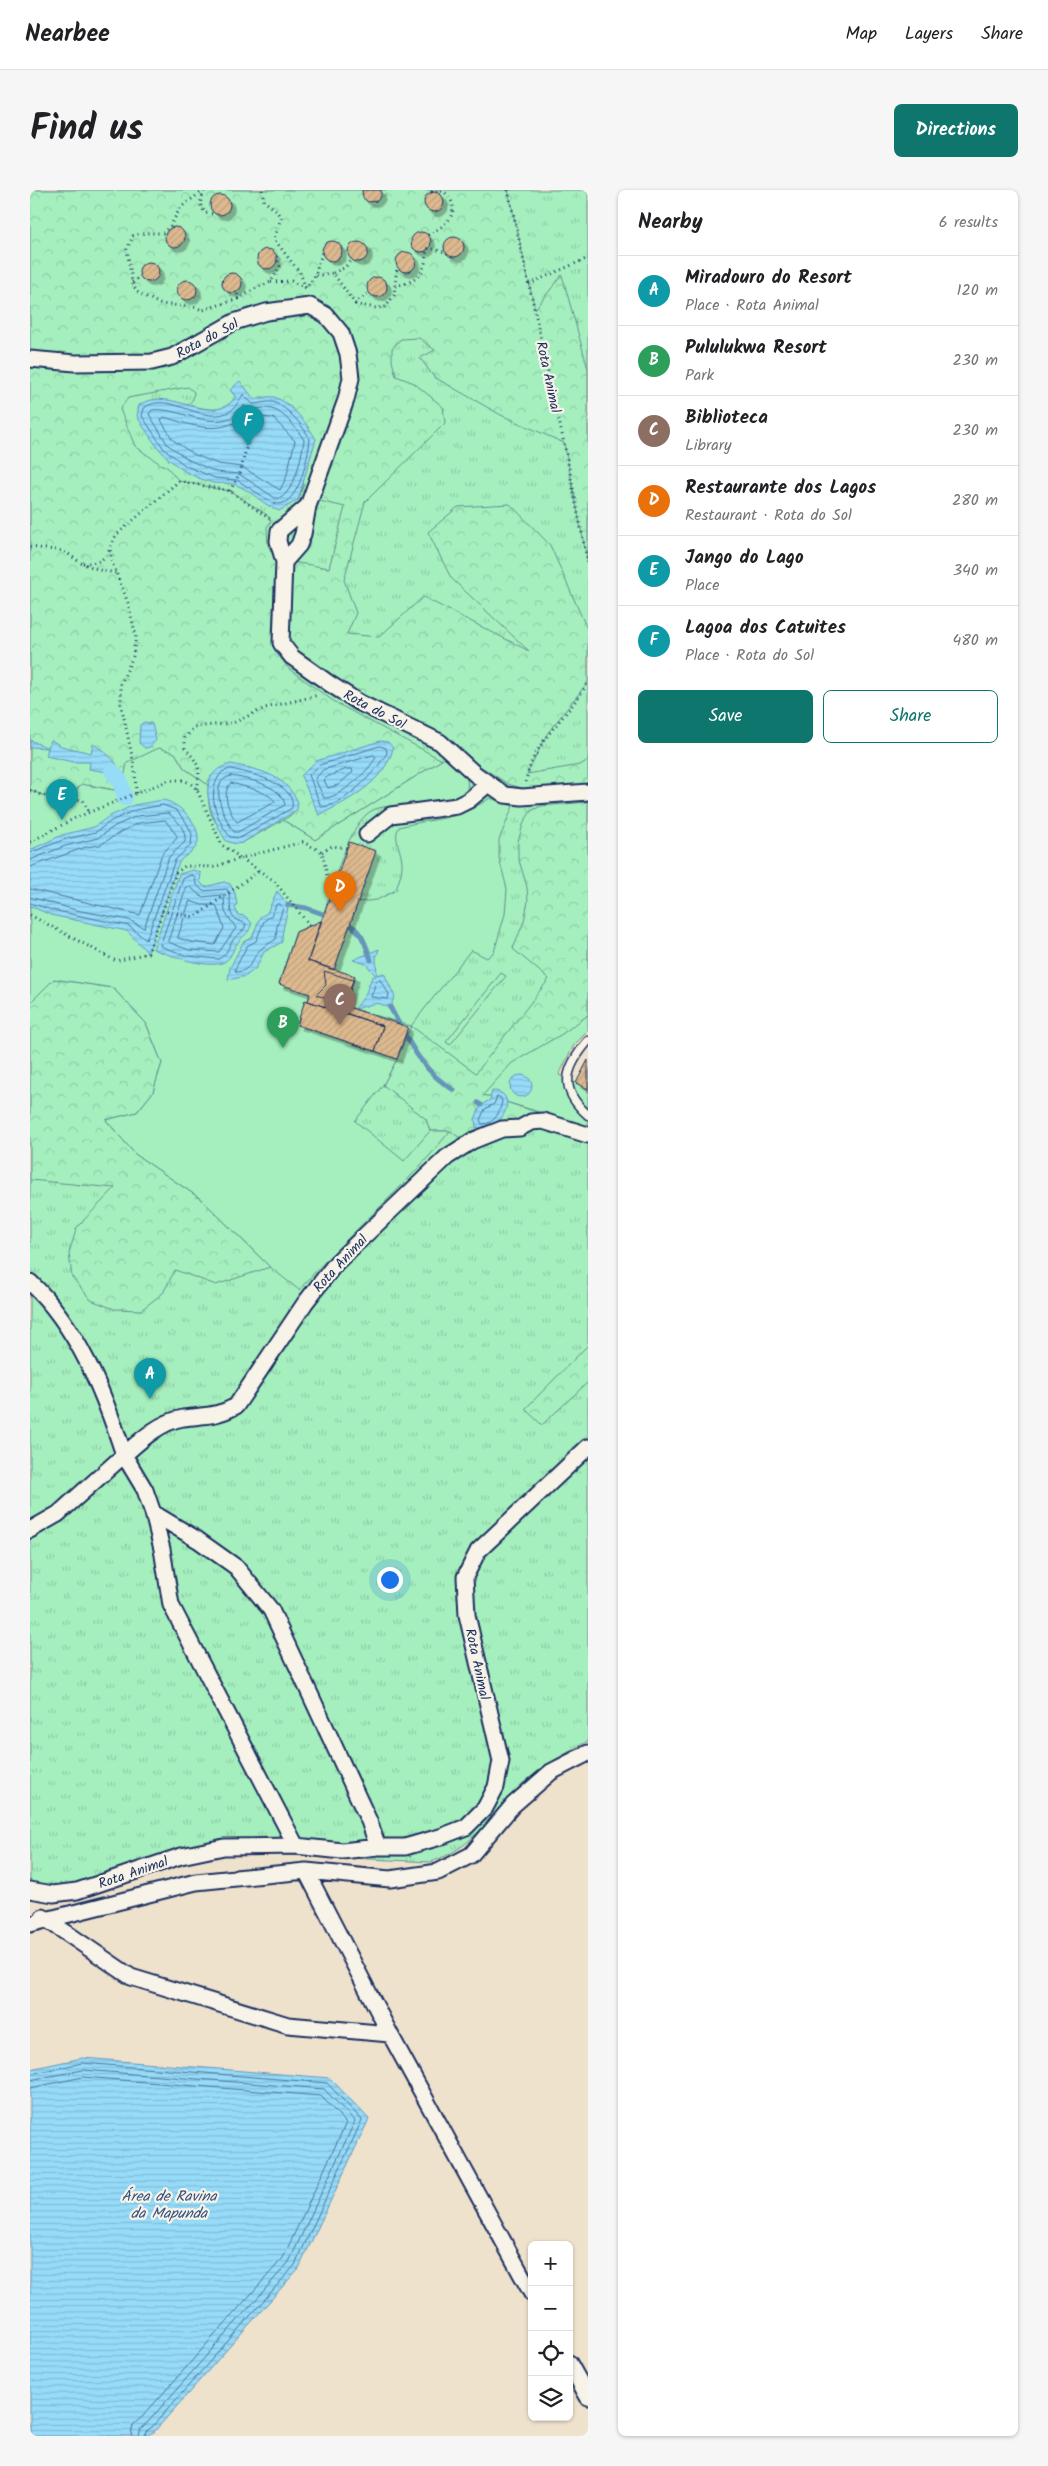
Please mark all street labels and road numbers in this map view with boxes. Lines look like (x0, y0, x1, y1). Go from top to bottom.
street label: Rota do Sol (172, 313, 243, 365)
street label: Rota Animal (530, 339, 566, 416)
street label: Rota do Sol (339, 684, 410, 736)
street label: Rota Animal (308, 1229, 374, 1298)
street label: Rota Animal (459, 1626, 495, 1703)
street label: Rota Animal (95, 1851, 172, 1895)

